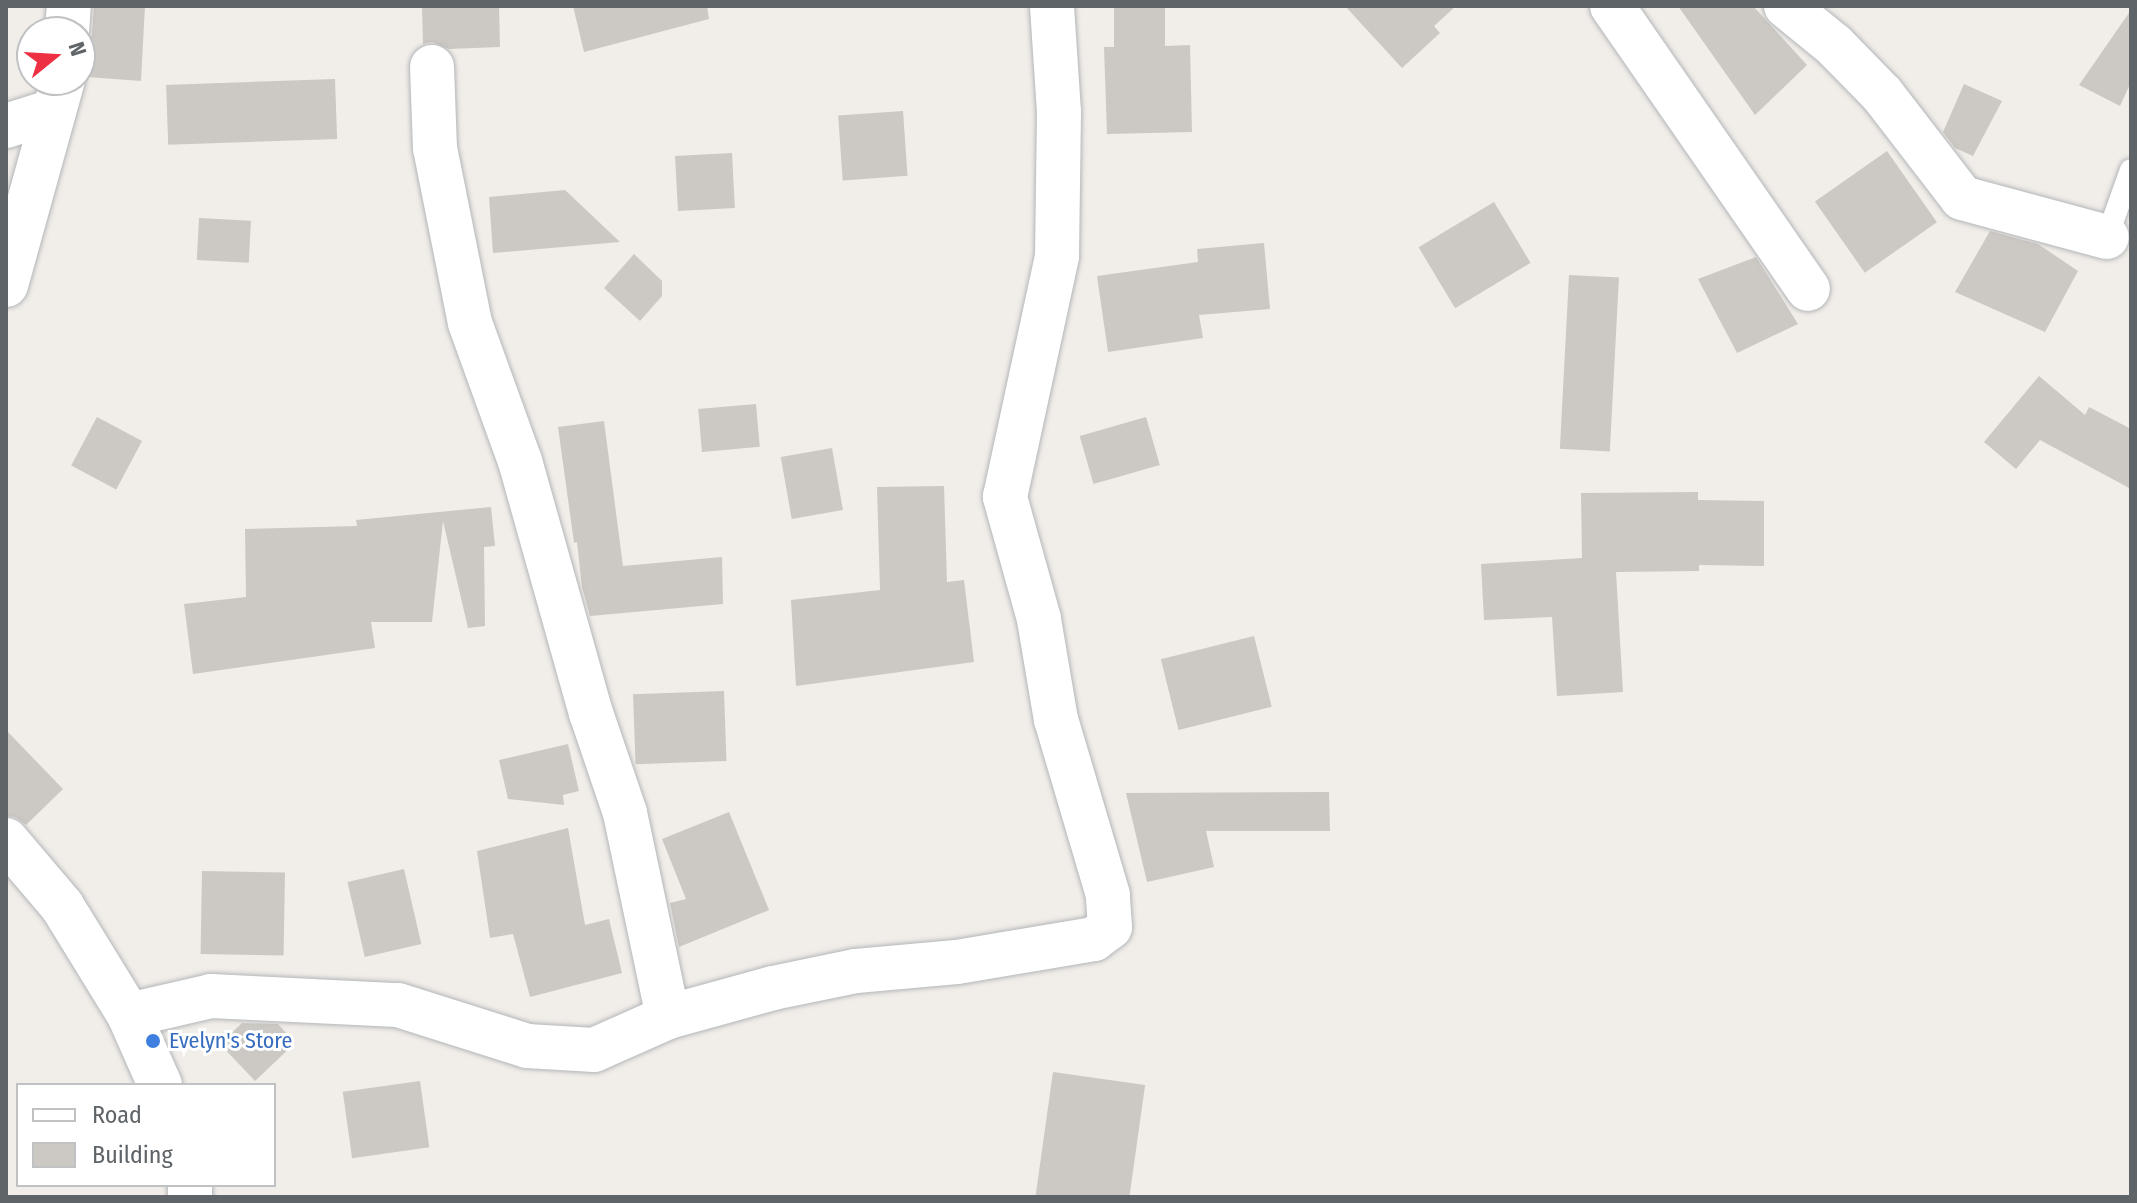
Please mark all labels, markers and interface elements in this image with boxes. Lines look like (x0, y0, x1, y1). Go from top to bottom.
north arrow (16, 16, 96, 96)
text: N (63, 39, 92, 59)
place label: Evelyn's Store (169, 1028, 292, 1054)
marker: Evelyn's Store (144, 1032, 162, 1050)
legend (16, 1083, 276, 1187)
text: Road (92, 1101, 142, 1129)
text: Building (92, 1141, 173, 1169)

